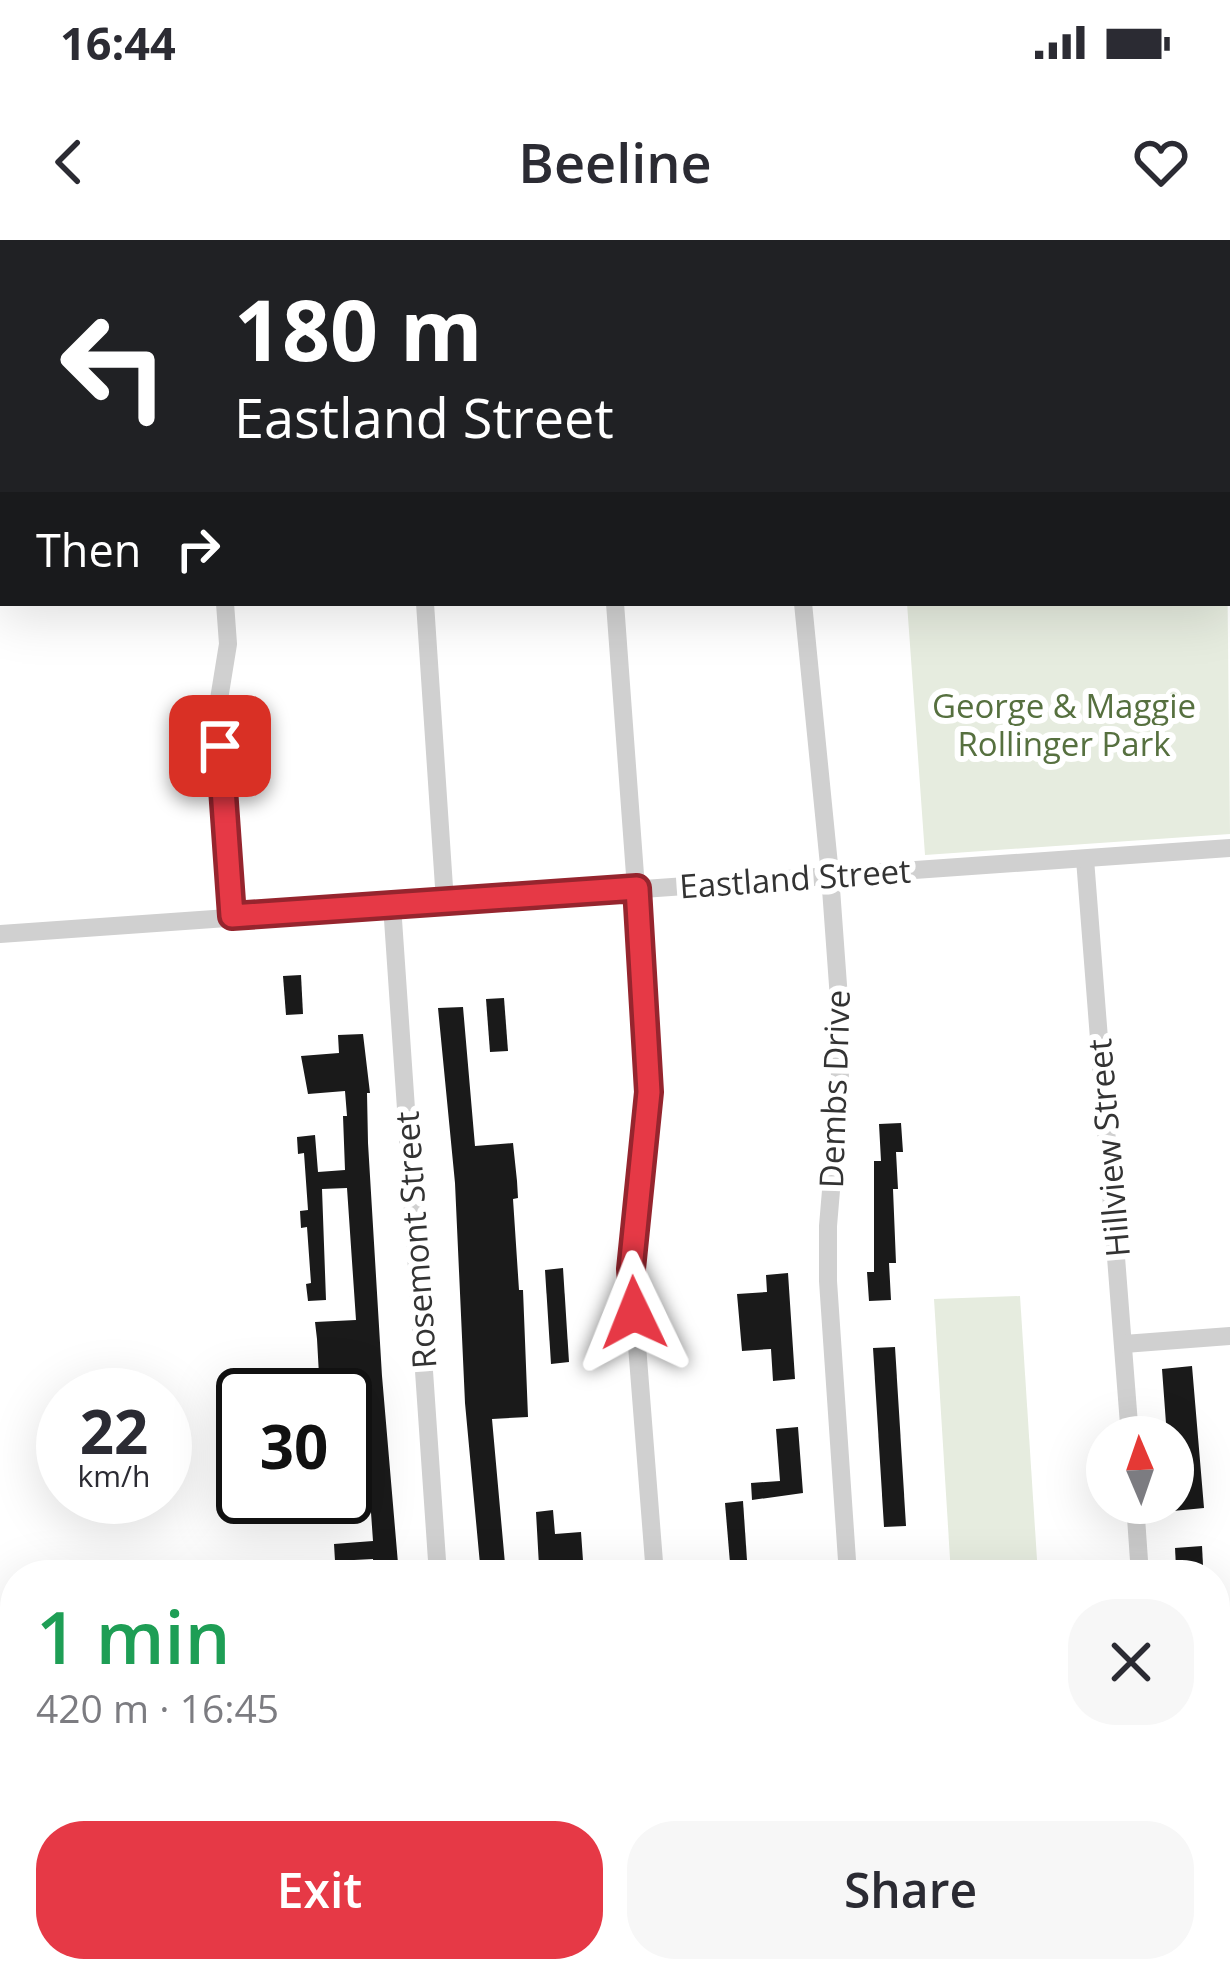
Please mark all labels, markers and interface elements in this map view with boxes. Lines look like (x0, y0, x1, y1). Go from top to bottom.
text: 16:44 (60, 12, 176, 73)
text: Beeline (518, 125, 712, 199)
icon: back (36, 129, 102, 195)
icon: heart (1128, 129, 1194, 195)
text: 180 m (234, 271, 482, 386)
icon: left (36, 288, 192, 444)
text: Eastland Street (234, 380, 614, 454)
icon: right (165, 516, 231, 582)
text: Then (36, 519, 141, 580)
park label: George & Maggie Rollinger Park (932, 683, 1196, 766)
pin (169, 695, 271, 797)
icon: arrive (187, 713, 253, 779)
street label: Eastland Street (678, 847, 912, 909)
street label: Dembs Drive (808, 989, 860, 1189)
street label: Hillview Street (1076, 1037, 1140, 1259)
street label: Rosemont Street (384, 1110, 446, 1370)
position arrow (571, 1250, 697, 1376)
speed limit sign: 30 (216, 1368, 372, 1524)
text: 22 (80, 1390, 148, 1472)
north arrow (1086, 1416, 1194, 1524)
map controls (1086, 1416, 1194, 1524)
text: km/h (78, 1455, 150, 1496)
text: 1 min (36, 1587, 230, 1685)
button: close (1068, 1599, 1194, 1725)
text: 420 m · 16:45 (36, 1681, 279, 1734)
button: Exit (36, 1821, 603, 1959)
button: Share (627, 1821, 1194, 1959)

